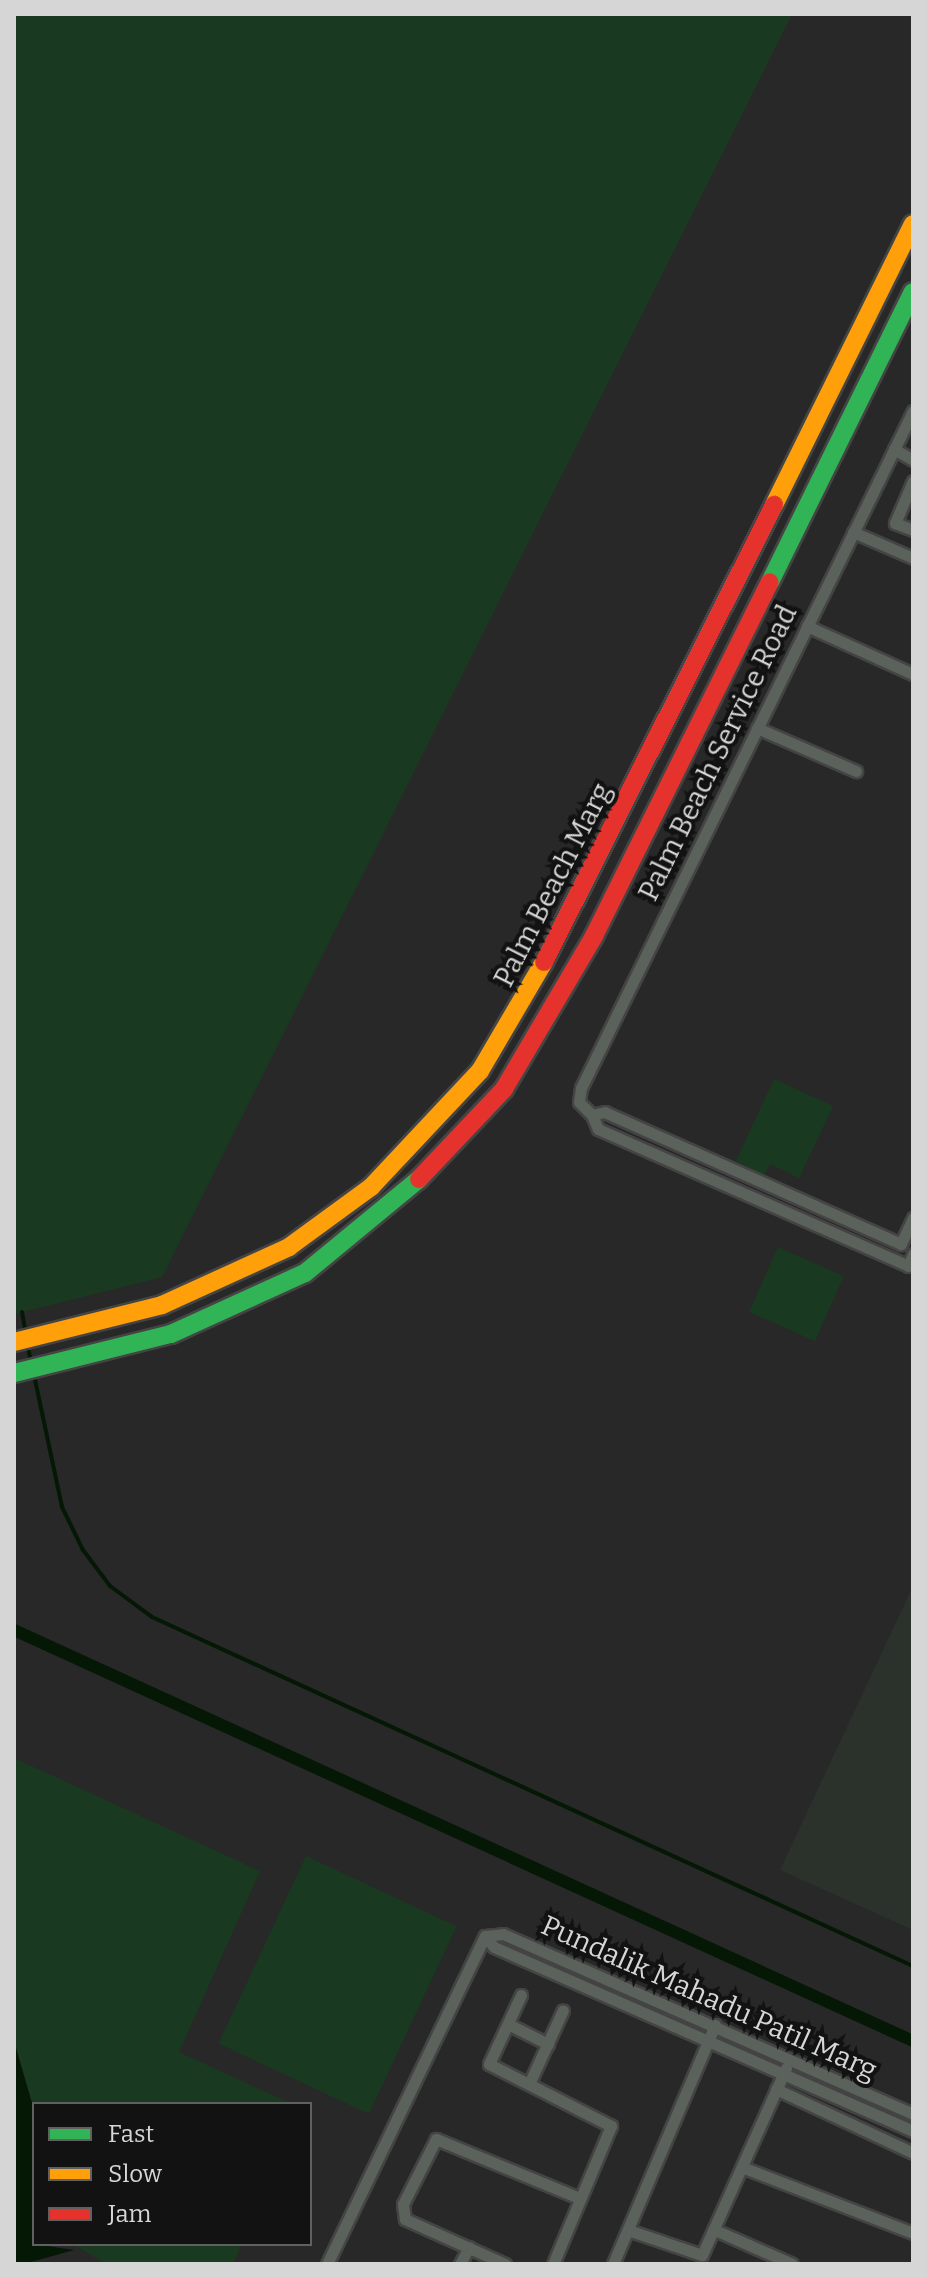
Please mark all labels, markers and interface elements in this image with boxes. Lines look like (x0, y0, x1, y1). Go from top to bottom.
street label: Palm Beach Service Road (632, 600, 804, 906)
street label: Palm Beach Marg (487, 778, 619, 992)
street label: Pundalik Mahadu Patil Marg (536, 1909, 882, 2087)
legend (32, 2102, 312, 2246)
text: Fast (108, 2120, 154, 2148)
text: Slow (108, 2160, 162, 2188)
text: Jam (108, 2200, 151, 2228)

